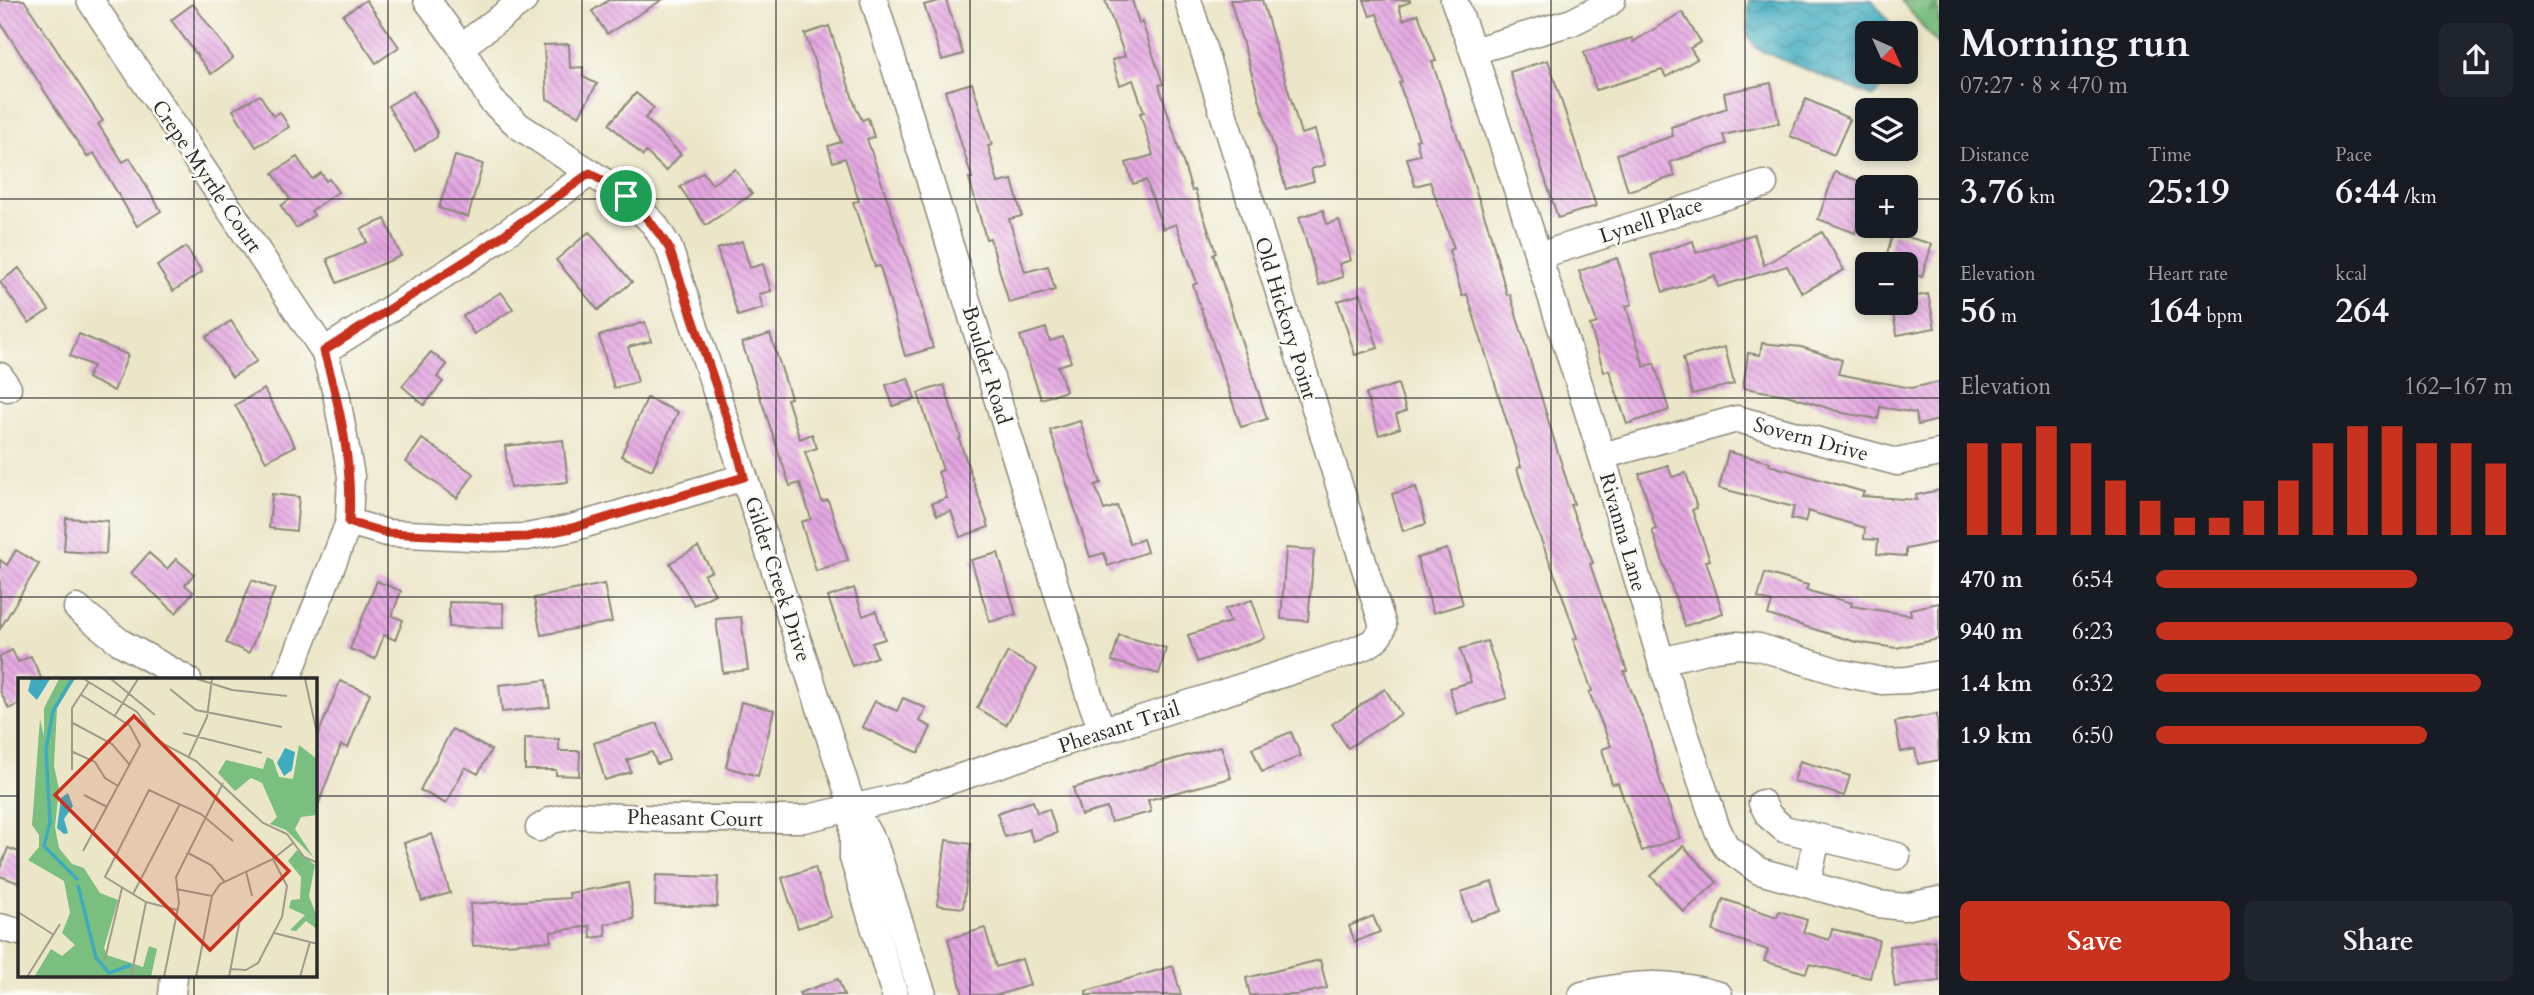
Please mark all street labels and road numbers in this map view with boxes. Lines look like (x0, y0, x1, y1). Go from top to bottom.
street label: Crepe Myrtle Court (145, 94, 269, 259)
street label: Lynell Place (1596, 190, 1707, 251)
street label: Old Hickory Point (1247, 233, 1324, 403)
street label: Boulder Road (955, 302, 1018, 428)
street label: Sovern Drive (1750, 410, 1872, 469)
street label: Rivanna Lane (1592, 470, 1653, 595)
street label: Gilder Creek Drive (737, 493, 818, 666)
street label: Pheasant Trail (1055, 694, 1184, 761)
street label: Pheasant Court (627, 803, 764, 834)

